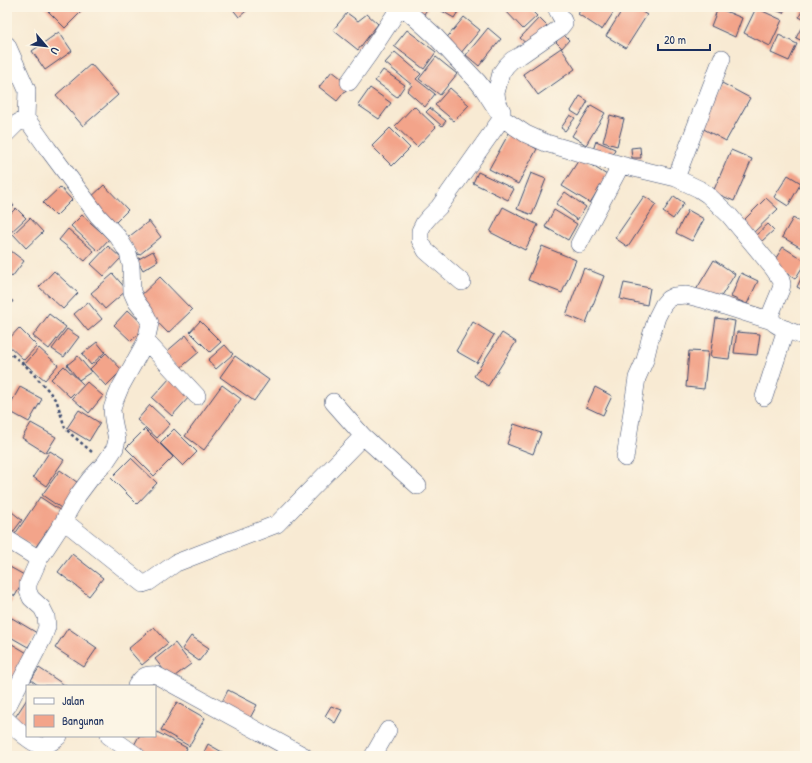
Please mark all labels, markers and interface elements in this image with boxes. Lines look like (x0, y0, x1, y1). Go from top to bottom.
north arrow (26, 26, 66, 66)
scale bar (658, 26, 710, 52)
text: 20 m (664, 31, 686, 48)
text: U (47, 45, 62, 57)
legend (26, 685, 156, 737)
text: Jalan (62, 692, 84, 709)
text: Bangunan (62, 712, 104, 729)

